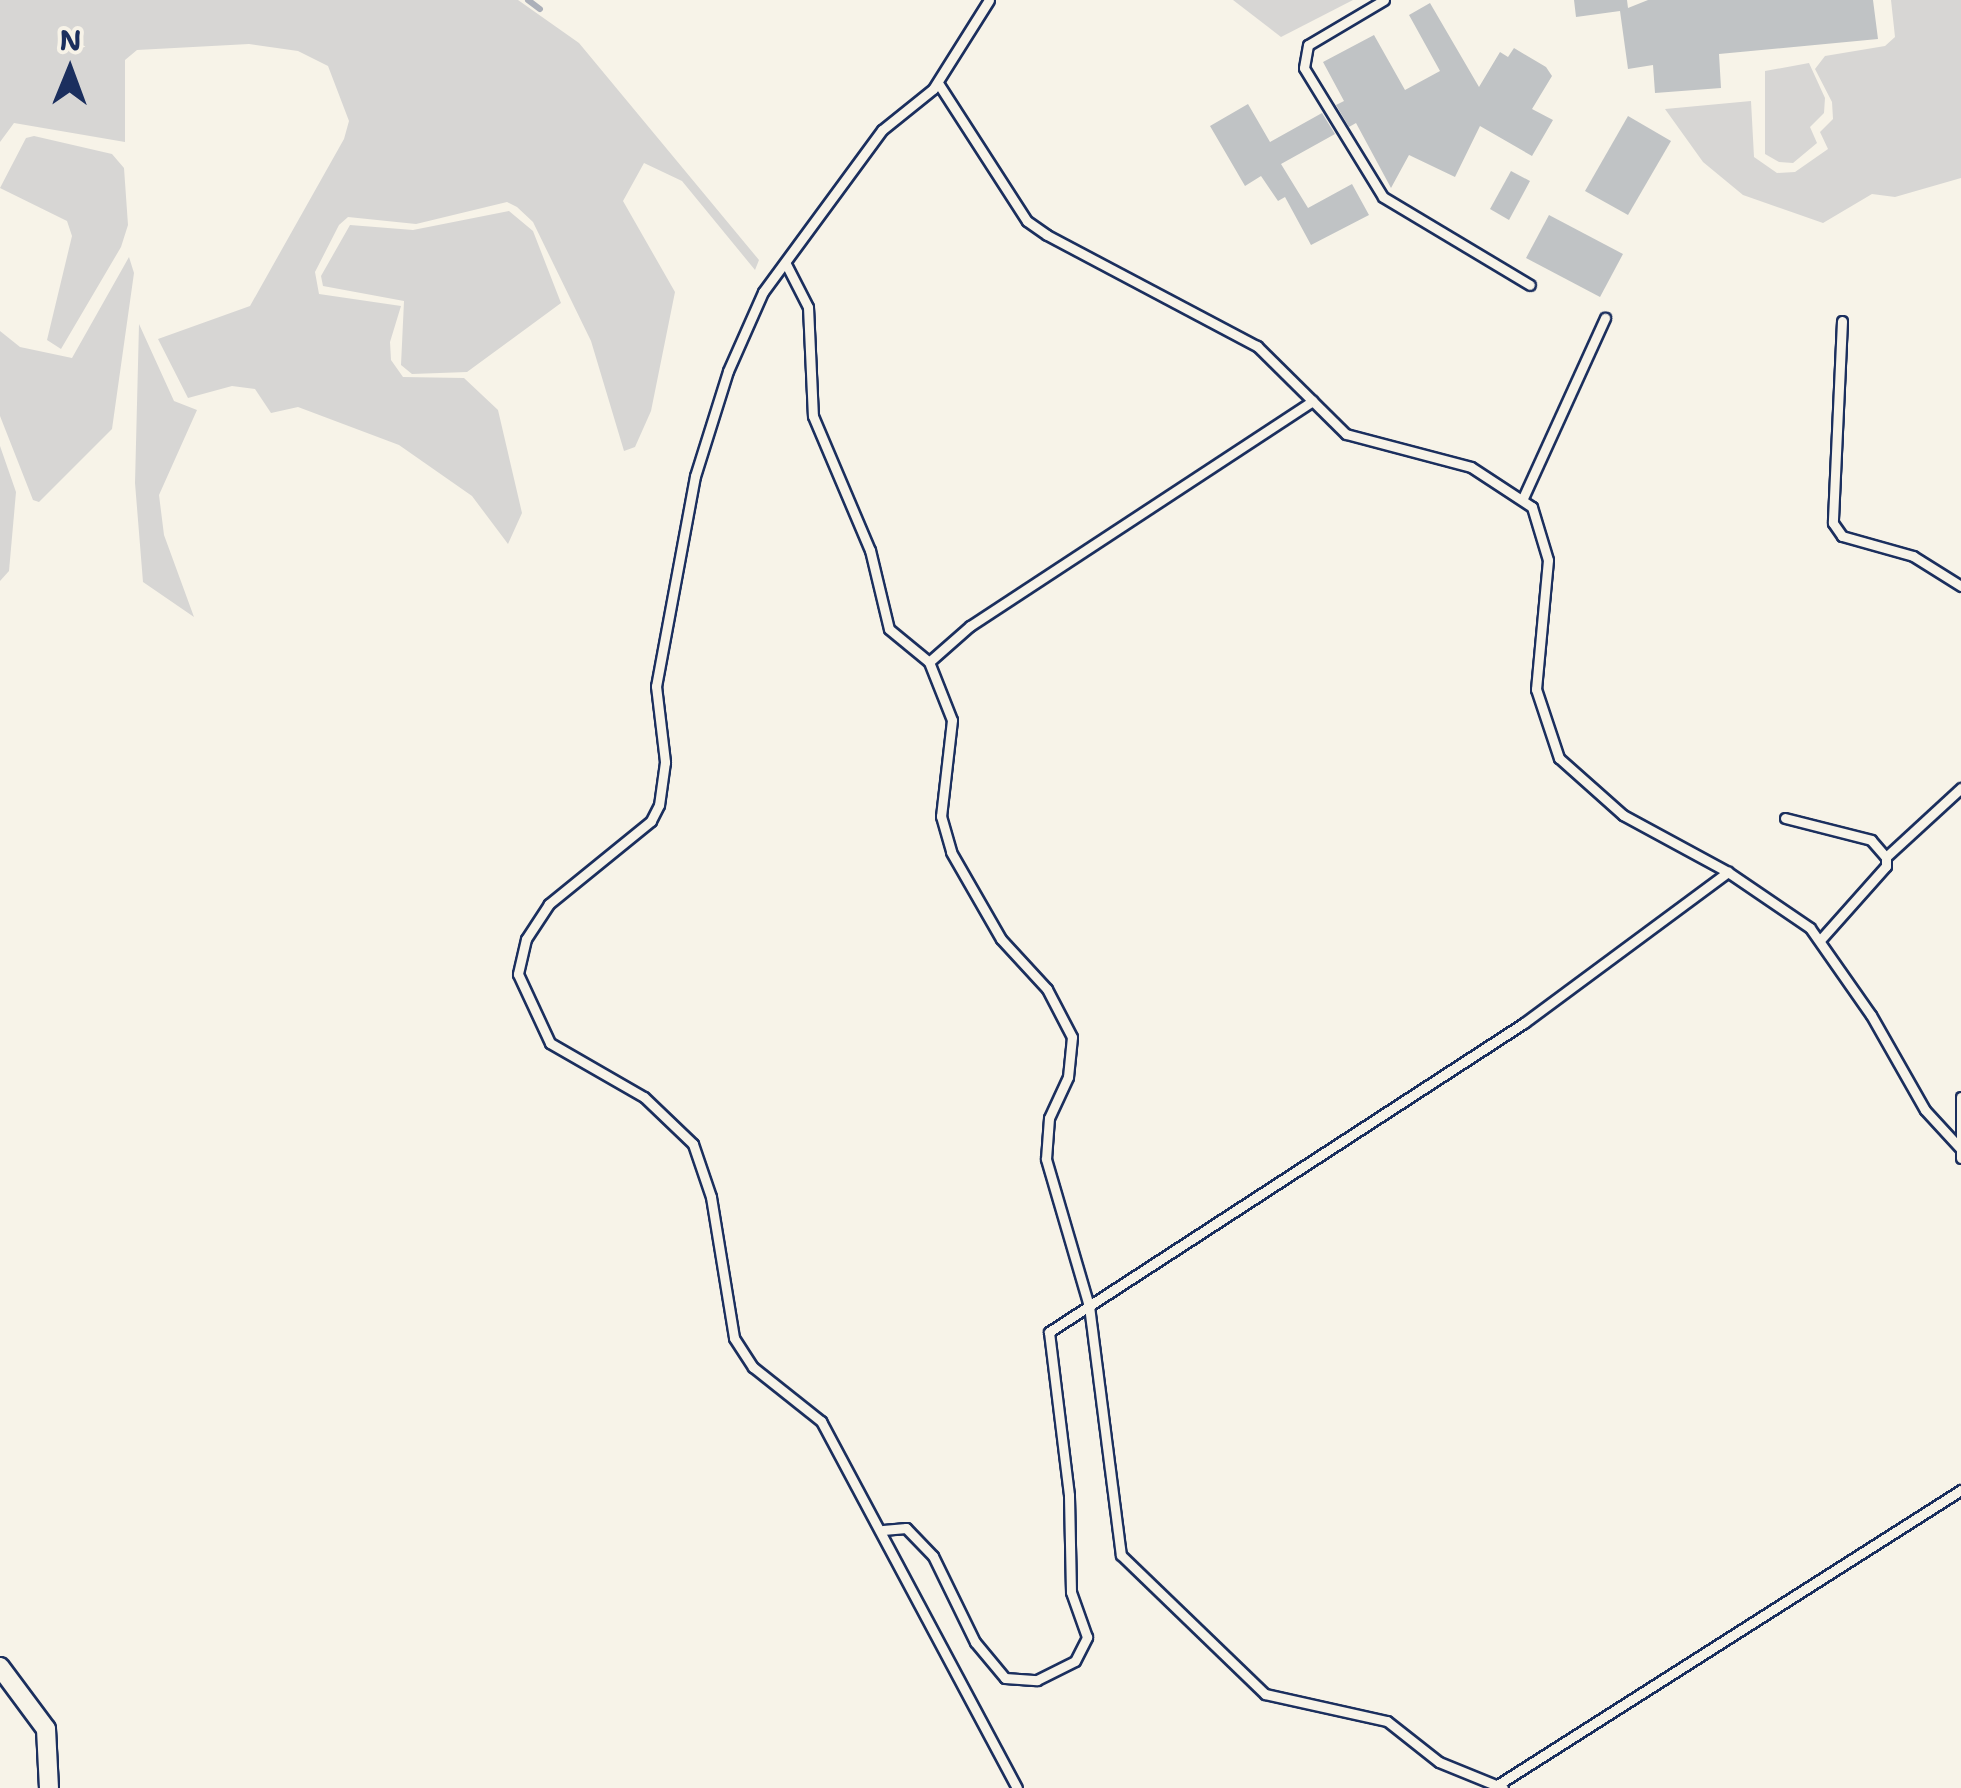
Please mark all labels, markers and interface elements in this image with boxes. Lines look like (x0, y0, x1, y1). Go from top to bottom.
north arrow (20, 20, 120, 120)
text: N (59, 21, 82, 59)

